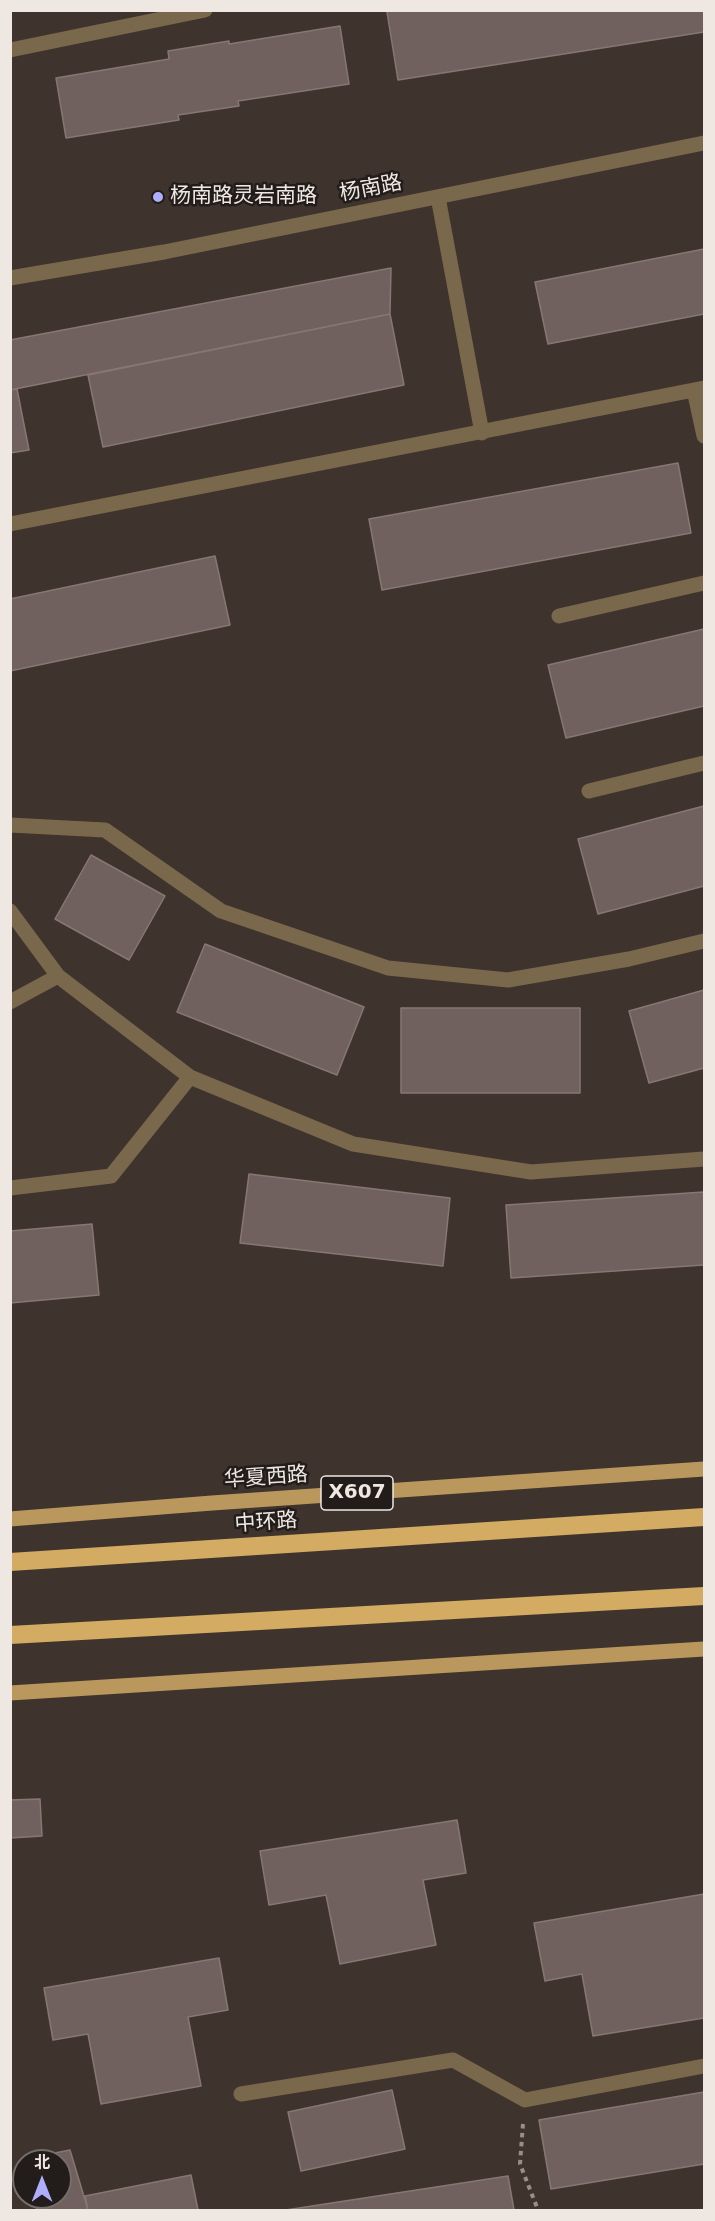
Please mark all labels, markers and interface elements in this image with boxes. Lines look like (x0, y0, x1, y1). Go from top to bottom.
street label: 杨南路 (338, 171, 404, 207)
place label: 杨南路灵岩南路 (170, 184, 317, 210)
marker: 杨南路灵岩南路 (151, 190, 165, 204)
street label: 华夏西路 (223, 1463, 309, 1493)
road number: X607 (321, 1476, 393, 1510)
street label: 中环路 (234, 1508, 298, 1538)
north arrow (12, 2149, 72, 2209)
text: 北 (34, 2153, 50, 2172)

